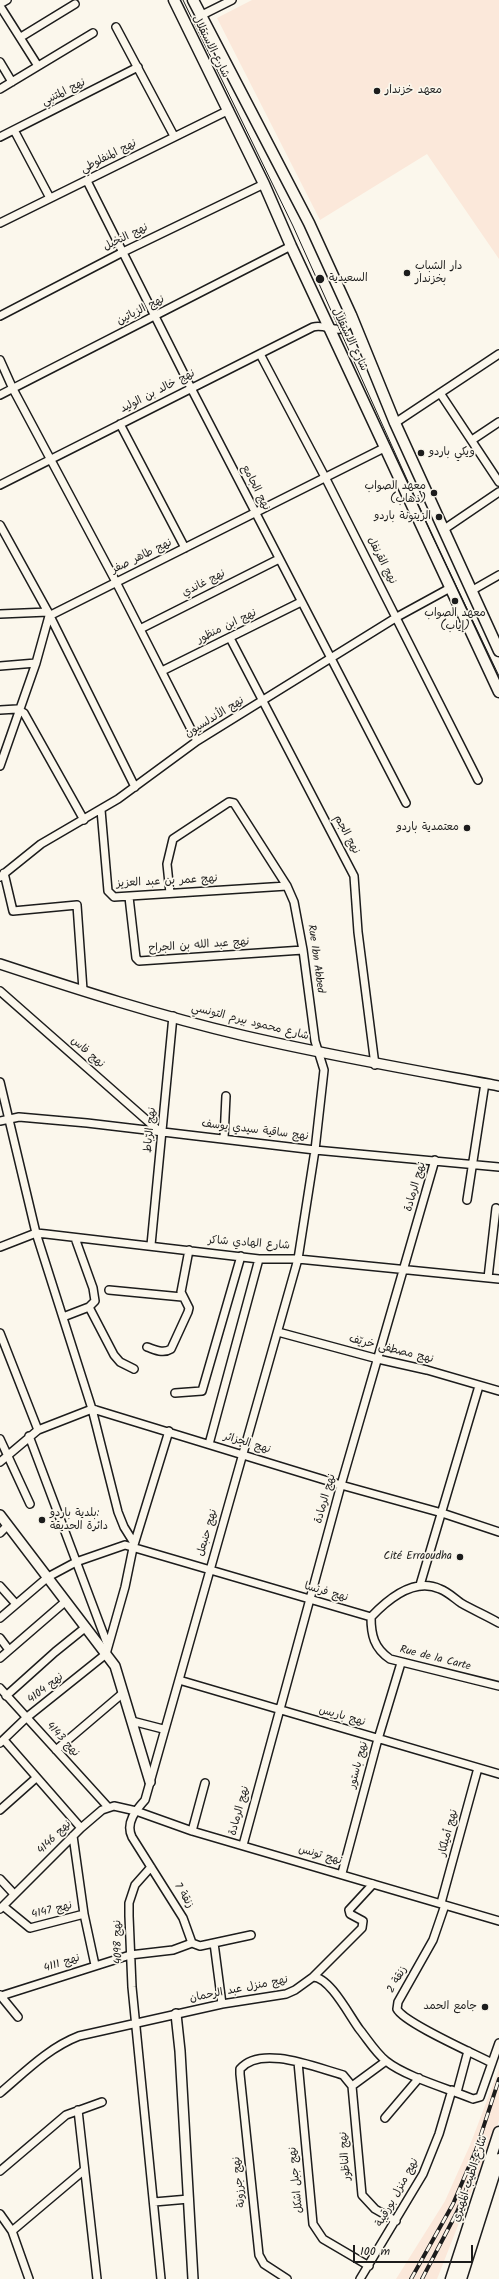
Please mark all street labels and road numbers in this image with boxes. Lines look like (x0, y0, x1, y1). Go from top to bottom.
street label: شارع الاستقلال (189, 14, 231, 80)
street label: نهج المتنبي (40, 76, 88, 110)
street label: نهج المنفلوطي (79, 137, 139, 177)
street label: نهج النخيل (102, 222, 150, 254)
street label: نهج الزياتين (115, 293, 167, 329)
street label: شارع الاستقلال (328, 306, 370, 374)
street label: نهج خالد بن الوليد (119, 368, 197, 416)
street label: نهج الجامع (238, 463, 272, 513)
street label: نهج القرنفل (364, 535, 398, 587)
street label: نهج طاهر صفر (110, 537, 174, 577)
street label: نهج غاندي (180, 567, 228, 601)
street label: نهج ابن منظور (195, 607, 259, 647)
street label: نهج الأندلسيون (183, 695, 247, 741)
street label: نهج الجم (330, 813, 362, 857)
street label: نهج عمر بن عبد العزيز (116, 873, 218, 891)
street label: Rue Ibn Abbed (304, 924, 326, 994)
street label: نهج عبد الله بن الجراح (148, 936, 250, 956)
street label: شارع محمود بيرم التونسي (190, 1002, 310, 1044)
street label: نهج فاس (67, 1035, 107, 1071)
street label: نهج الرّباط (142, 1107, 160, 1153)
street label: نهج ساقية سيدي يوسف (201, 1118, 309, 1144)
street label: نهج الرمادة (403, 1161, 429, 1213)
street label: شارع الهادي شاكر (208, 1235, 290, 1253)
street label: نهج مصطفى خريّف (347, 1333, 435, 1367)
street label: نهج الجزائر (222, 1431, 272, 1457)
street label: نهج الرمادة (313, 1473, 339, 1525)
street label: نهج حنبعل (195, 1508, 221, 1558)
street label: نهج فرنسا (303, 1580, 349, 1606)
street label: Rue de la Carte (398, 1644, 472, 1674)
street label: نهج 4104 (25, 1671, 67, 1707)
street label: نهج باريس (317, 1704, 367, 1730)
street label: نهج 4143 (43, 1720, 81, 1760)
street label: نهج باستور (346, 1740, 372, 1790)
street label: نهج الرمادة (227, 1785, 253, 1837)
street label: نهج أميلكار (436, 1808, 462, 1858)
street label: نهج 4146 (35, 1818, 75, 1858)
street label: نهج تونس (297, 1843, 343, 1869)
street label: زنقة 7 (170, 1881, 196, 1911)
street label: نهج 4147 (30, 1900, 74, 1922)
street label: نهج 4098 (112, 1920, 126, 1964)
street label: نهج 4111 (42, 1952, 82, 1976)
street label: زنقة 2 (385, 1964, 411, 1996)
street label: نهج منزل عبد الرحمان (189, 1974, 289, 2006)
street label: نهج الناظور (338, 2131, 354, 2181)
street label: شارع الطيب المهيري (451, 2134, 491, 2224)
street label: نهج جبل اشكل (287, 2146, 307, 2214)
street label: نهج جرزونة (231, 2156, 249, 2208)
street label: نهج منزل بورقيبة (374, 2156, 422, 2230)

